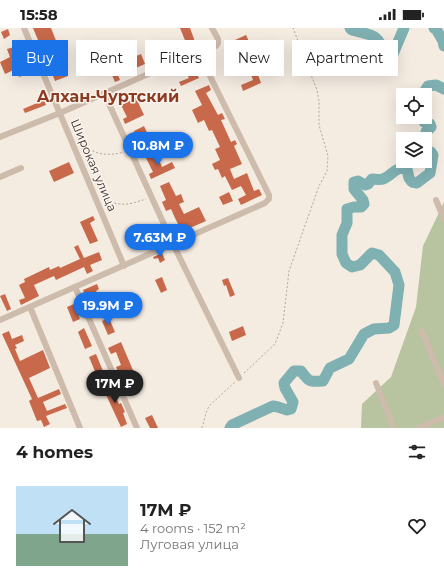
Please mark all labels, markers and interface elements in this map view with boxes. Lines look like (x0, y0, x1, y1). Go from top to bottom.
text: 15:58 (20, 5, 58, 24)
chip: Buy (12, 40, 68, 76)
chip: Rent (76, 40, 137, 76)
chip: Filters (145, 40, 216, 76)
chip: New (224, 40, 284, 76)
chip: Apartment (292, 40, 398, 76)
district label: Алхан-Чуртский (37, 87, 179, 106)
map controls (396, 88, 432, 168)
button: locate (396, 88, 432, 124)
street label: Широкая улица (68, 117, 120, 213)
pin: 10.8M ₽ (121, 132, 195, 166)
button: layers (396, 132, 432, 168)
text: 10.8M ₽ (132, 137, 184, 153)
pin: 7.63M ₽ (123, 224, 197, 258)
text: 7.63M ₽ (134, 229, 186, 245)
pin: 19.9M ₽ (71, 292, 145, 326)
text: 19.9M ₽ (82, 297, 134, 313)
pin: 17M ₽ (87, 370, 143, 404)
text: 17M ₽ (95, 375, 135, 391)
icon: filters (406, 441, 428, 463)
text: 4 homes (16, 442, 93, 462)
text: 17M ₽ (140, 500, 191, 520)
icon: home (48, 502, 96, 550)
icon: heart (406, 515, 428, 537)
text: 4 rooms · 152 m² (140, 520, 246, 536)
text: Луговая улица (140, 536, 239, 552)

